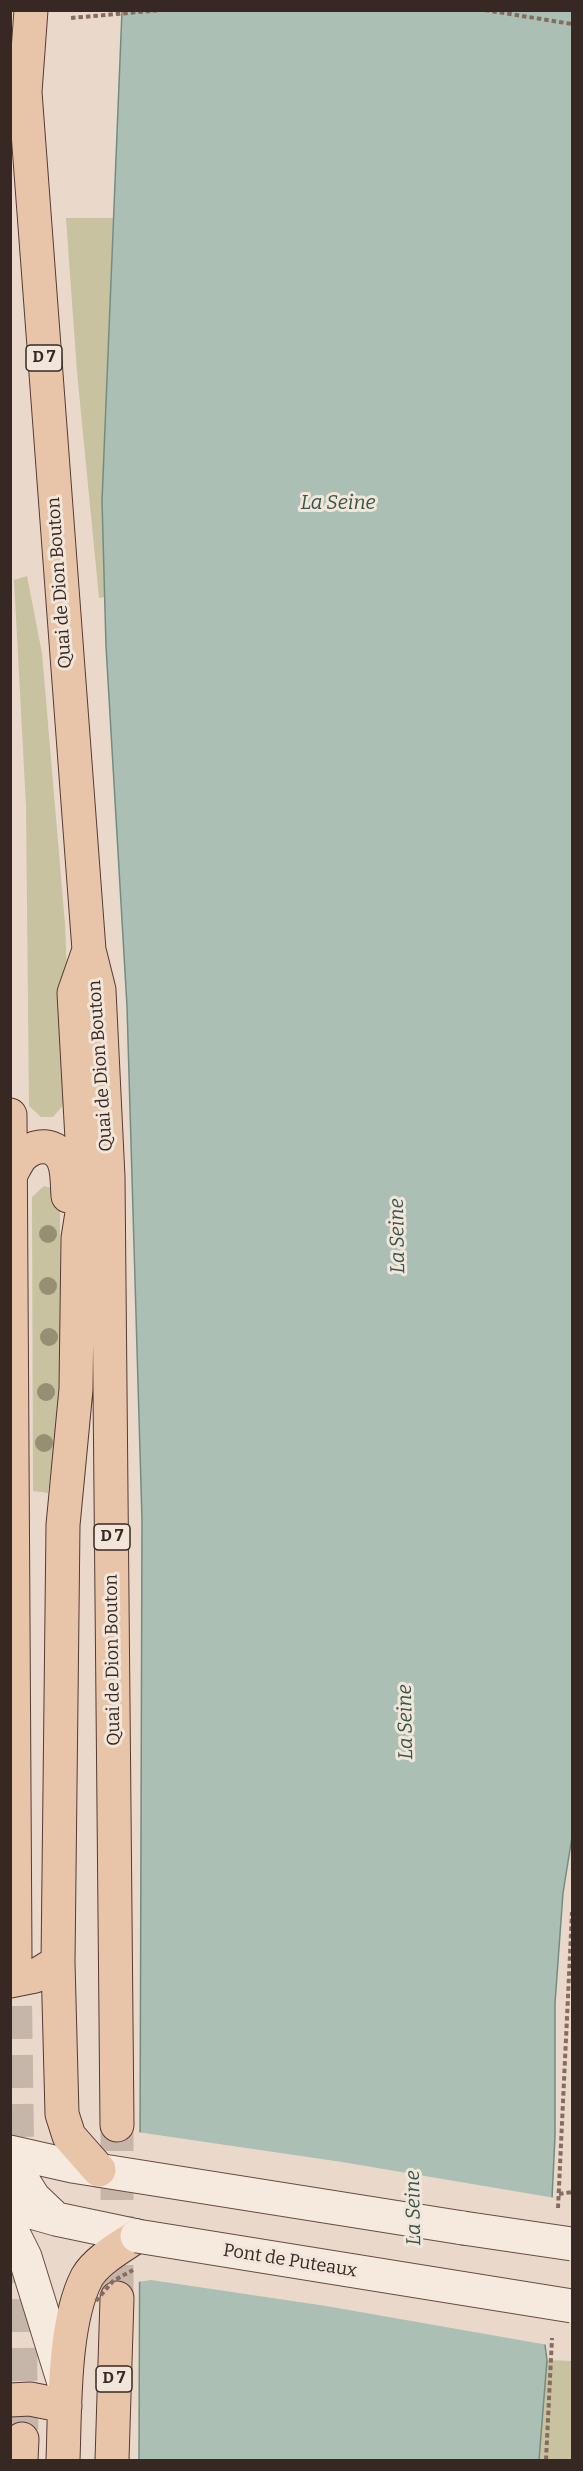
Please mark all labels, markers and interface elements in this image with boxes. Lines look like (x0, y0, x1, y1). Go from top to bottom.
road number: D 7 (26, 345, 62, 371)
water label: La Seine (300, 491, 376, 515)
street label: Quai de Dion Bouton (43, 497, 77, 669)
street label: Quai de Dion Bouton (84, 980, 118, 1152)
water label: La Seine (385, 1198, 411, 1274)
road number: D 7 (94, 1524, 130, 1550)
street label: Quai de Dion Bouton (101, 1574, 125, 1746)
water label: La Seine (393, 1684, 419, 1760)
water label: La Seine (401, 2170, 427, 2246)
street label: Pont de Puteaux (222, 2240, 358, 2282)
road number: D 7 (96, 2366, 132, 2392)

